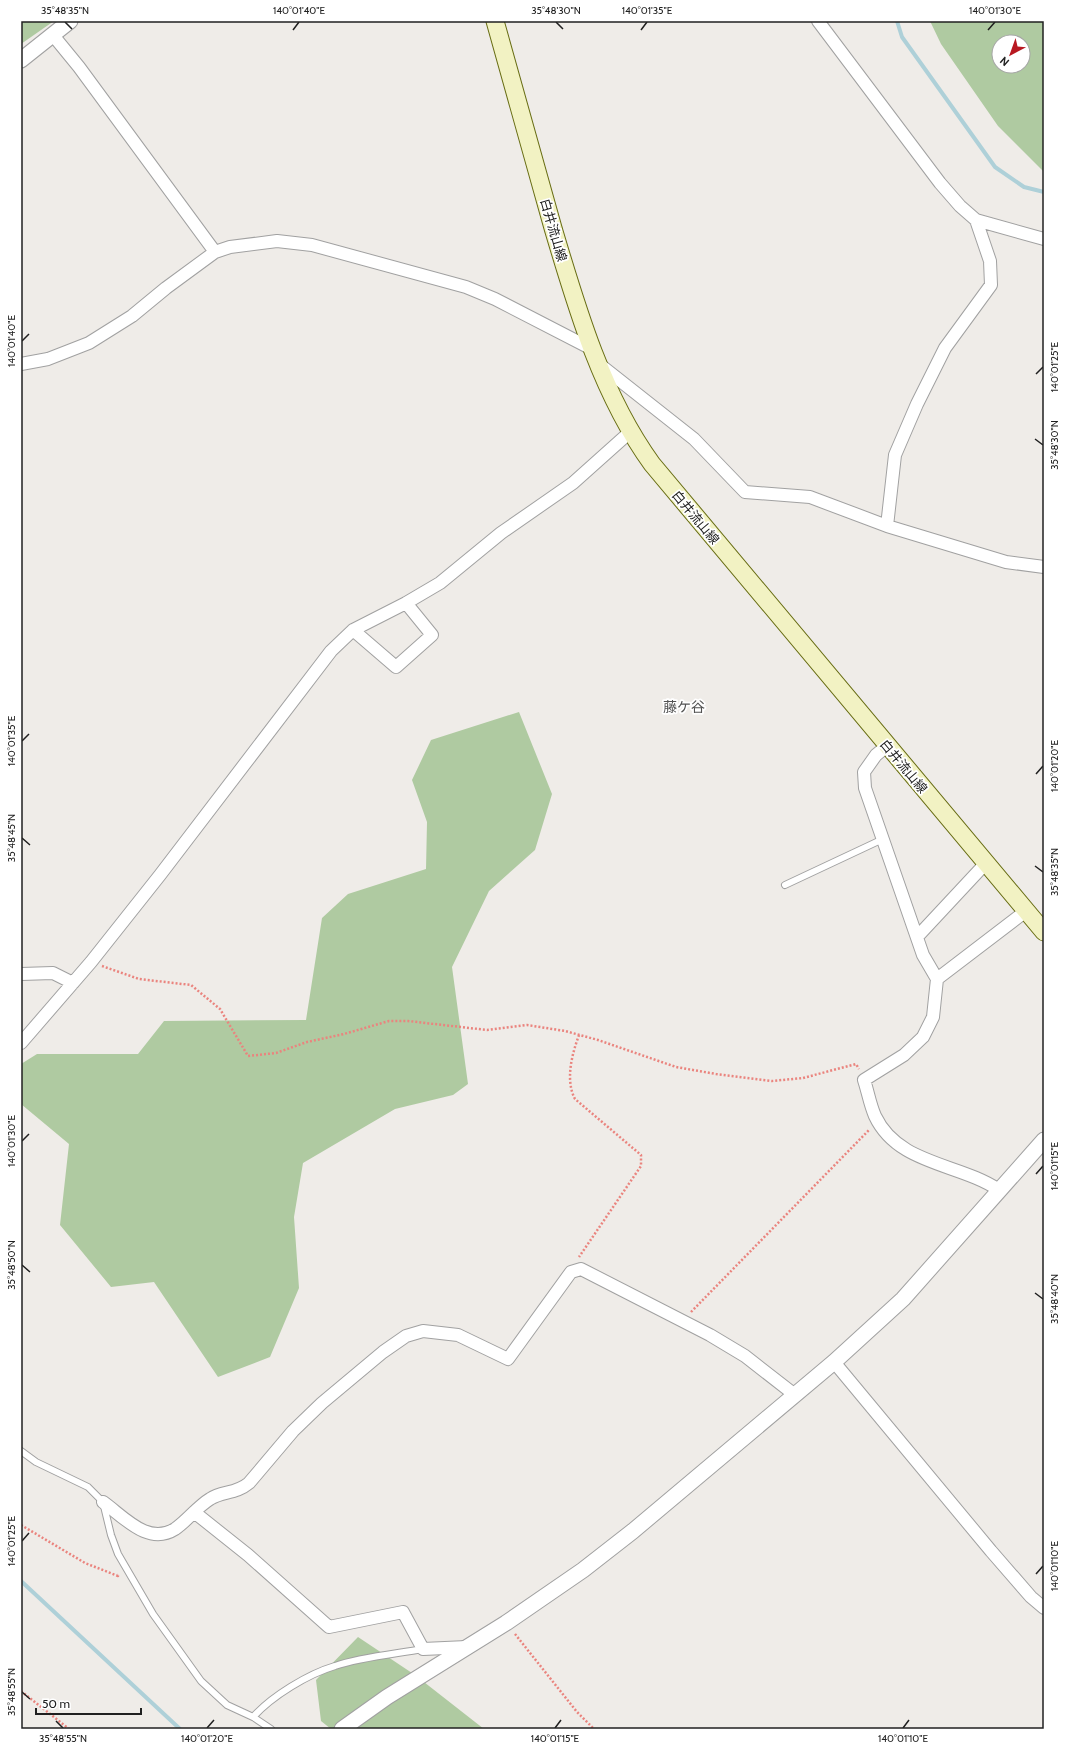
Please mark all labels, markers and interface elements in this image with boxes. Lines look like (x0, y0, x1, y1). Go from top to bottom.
text: 35°48'35"N (41, 4, 89, 17)
text: 140°01'40"E (273, 4, 326, 17)
text: 35°48'30"N (531, 4, 581, 17)
text: 140°01'35"E (622, 4, 673, 17)
text: 140°01'30"E (969, 4, 1021, 17)
north arrow (991, 34, 1031, 74)
text: N (997, 54, 1012, 69)
street label: 白井流山線 (537, 197, 571, 263)
text: 140°01'40"E (5, 314, 18, 367)
text: 140°01'25"E (1048, 341, 1061, 392)
text: 35°48'30"N (1048, 420, 1061, 470)
street label: 白井流山線 (669, 487, 723, 547)
district label: 藤ケ谷 (663, 698, 705, 716)
text: 140°01'35"E (5, 715, 18, 766)
street label: 白井流山線 (877, 736, 931, 796)
text: 140°01'20"E (1048, 740, 1061, 792)
text: 35°48'45"N (5, 814, 18, 862)
text: 35°48'35"N (1048, 848, 1061, 896)
text: 140°01'30"E (5, 1115, 18, 1167)
text: 140°01'15"E (1048, 1141, 1061, 1190)
text: 35°48'50"N (5, 1240, 18, 1290)
text: 35°48'40"N (1048, 1274, 1061, 1324)
text: 140°01'25"E (5, 1515, 18, 1566)
text: 140°01'10"E (1048, 1541, 1061, 1591)
text: 35°48'55"N (5, 1668, 18, 1716)
scale bar (36, 1690, 141, 1716)
text: 50 m (42, 1696, 70, 1711)
text: 35°48'55"N (39, 1732, 87, 1745)
text: 140°01'20"E (181, 1732, 233, 1745)
text: 140°01'15"E (531, 1732, 580, 1745)
text: 140°01'10"E (878, 1732, 928, 1745)

